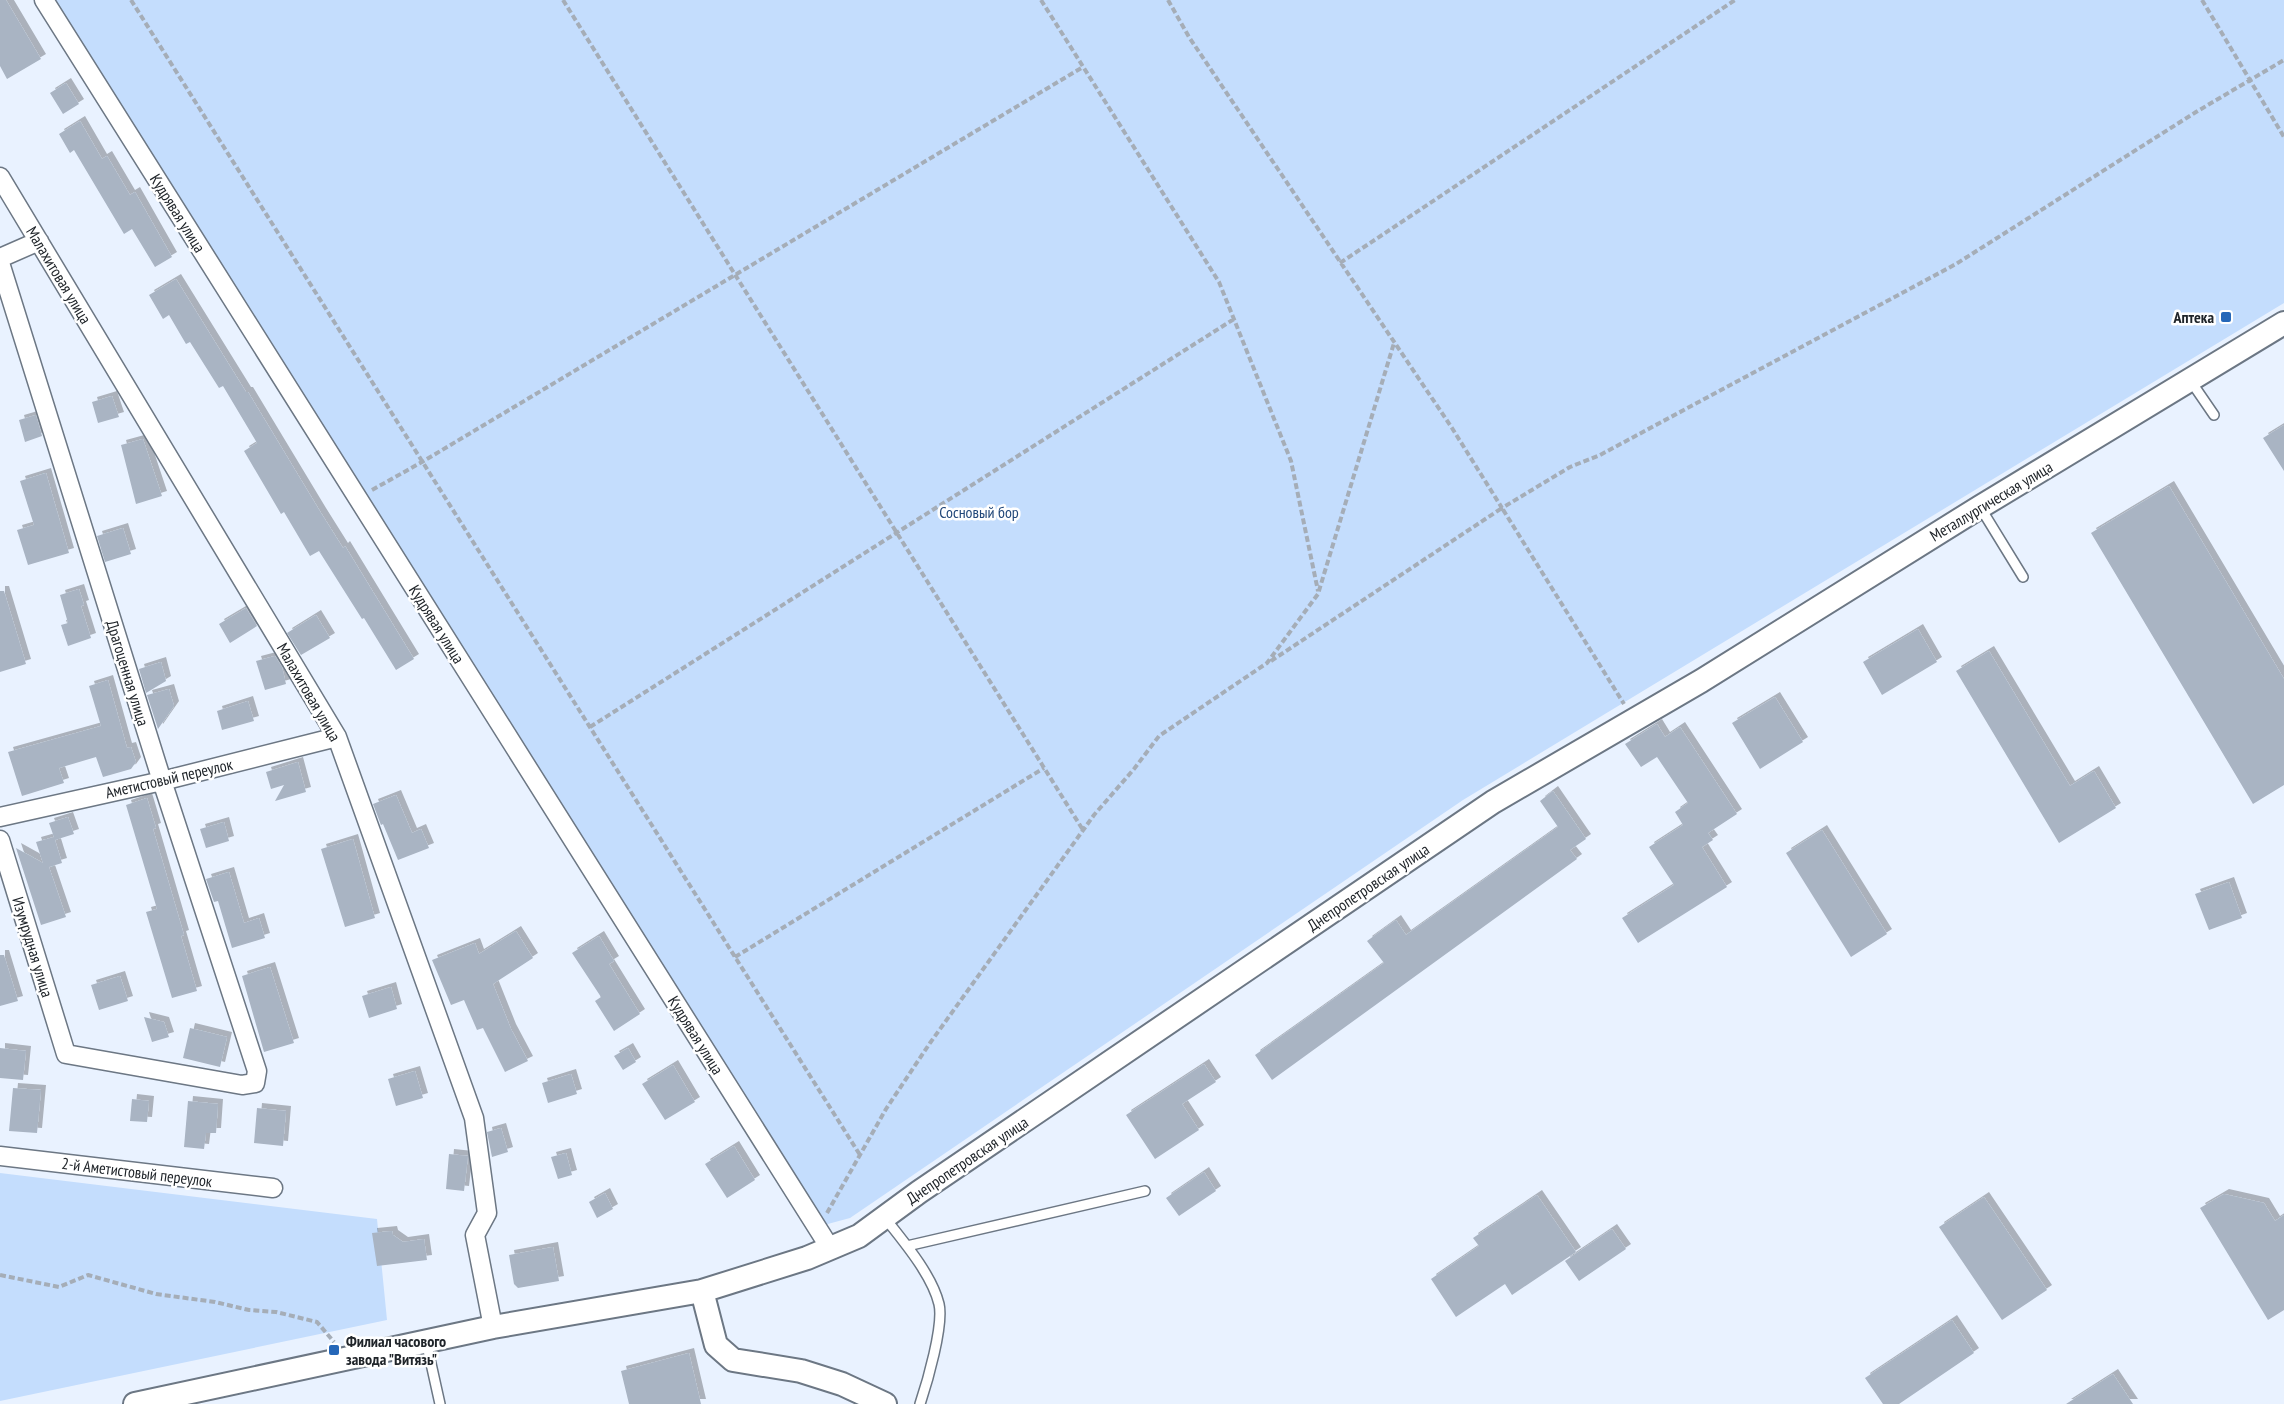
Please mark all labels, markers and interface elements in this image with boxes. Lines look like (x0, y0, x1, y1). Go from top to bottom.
street label: Кудрявая улица (146, 170, 210, 256)
street label: Малахитовая улица (22, 223, 96, 327)
place label: Аптека (2173, 307, 2214, 327)
marker: Аптека (2219, 310, 2233, 324)
street label: Металлургическая улица (1926, 457, 2056, 545)
park label: Сосновый бор (939, 502, 1019, 522)
street label: Кудрявая улица (405, 581, 469, 667)
street label: Драгоценная улица (102, 618, 154, 728)
street label: Малахитовая улица (273, 639, 345, 745)
street label: Аметистовый переулок (104, 753, 235, 802)
street label: Днепропетровская улица (1303, 839, 1433, 935)
street label: Изумрудная улица (8, 894, 58, 1000)
street label: Кудрявая улица (664, 992, 728, 1078)
street label: Днепропетровская улица (902, 1112, 1032, 1208)
street label: 2-й Аметистовый переулок (61, 1153, 214, 1191)
place label: Филиал часового завода "Витязь" (346, 1331, 446, 1369)
marker: Филиал часового завода "Витязь" (327, 1343, 341, 1357)

